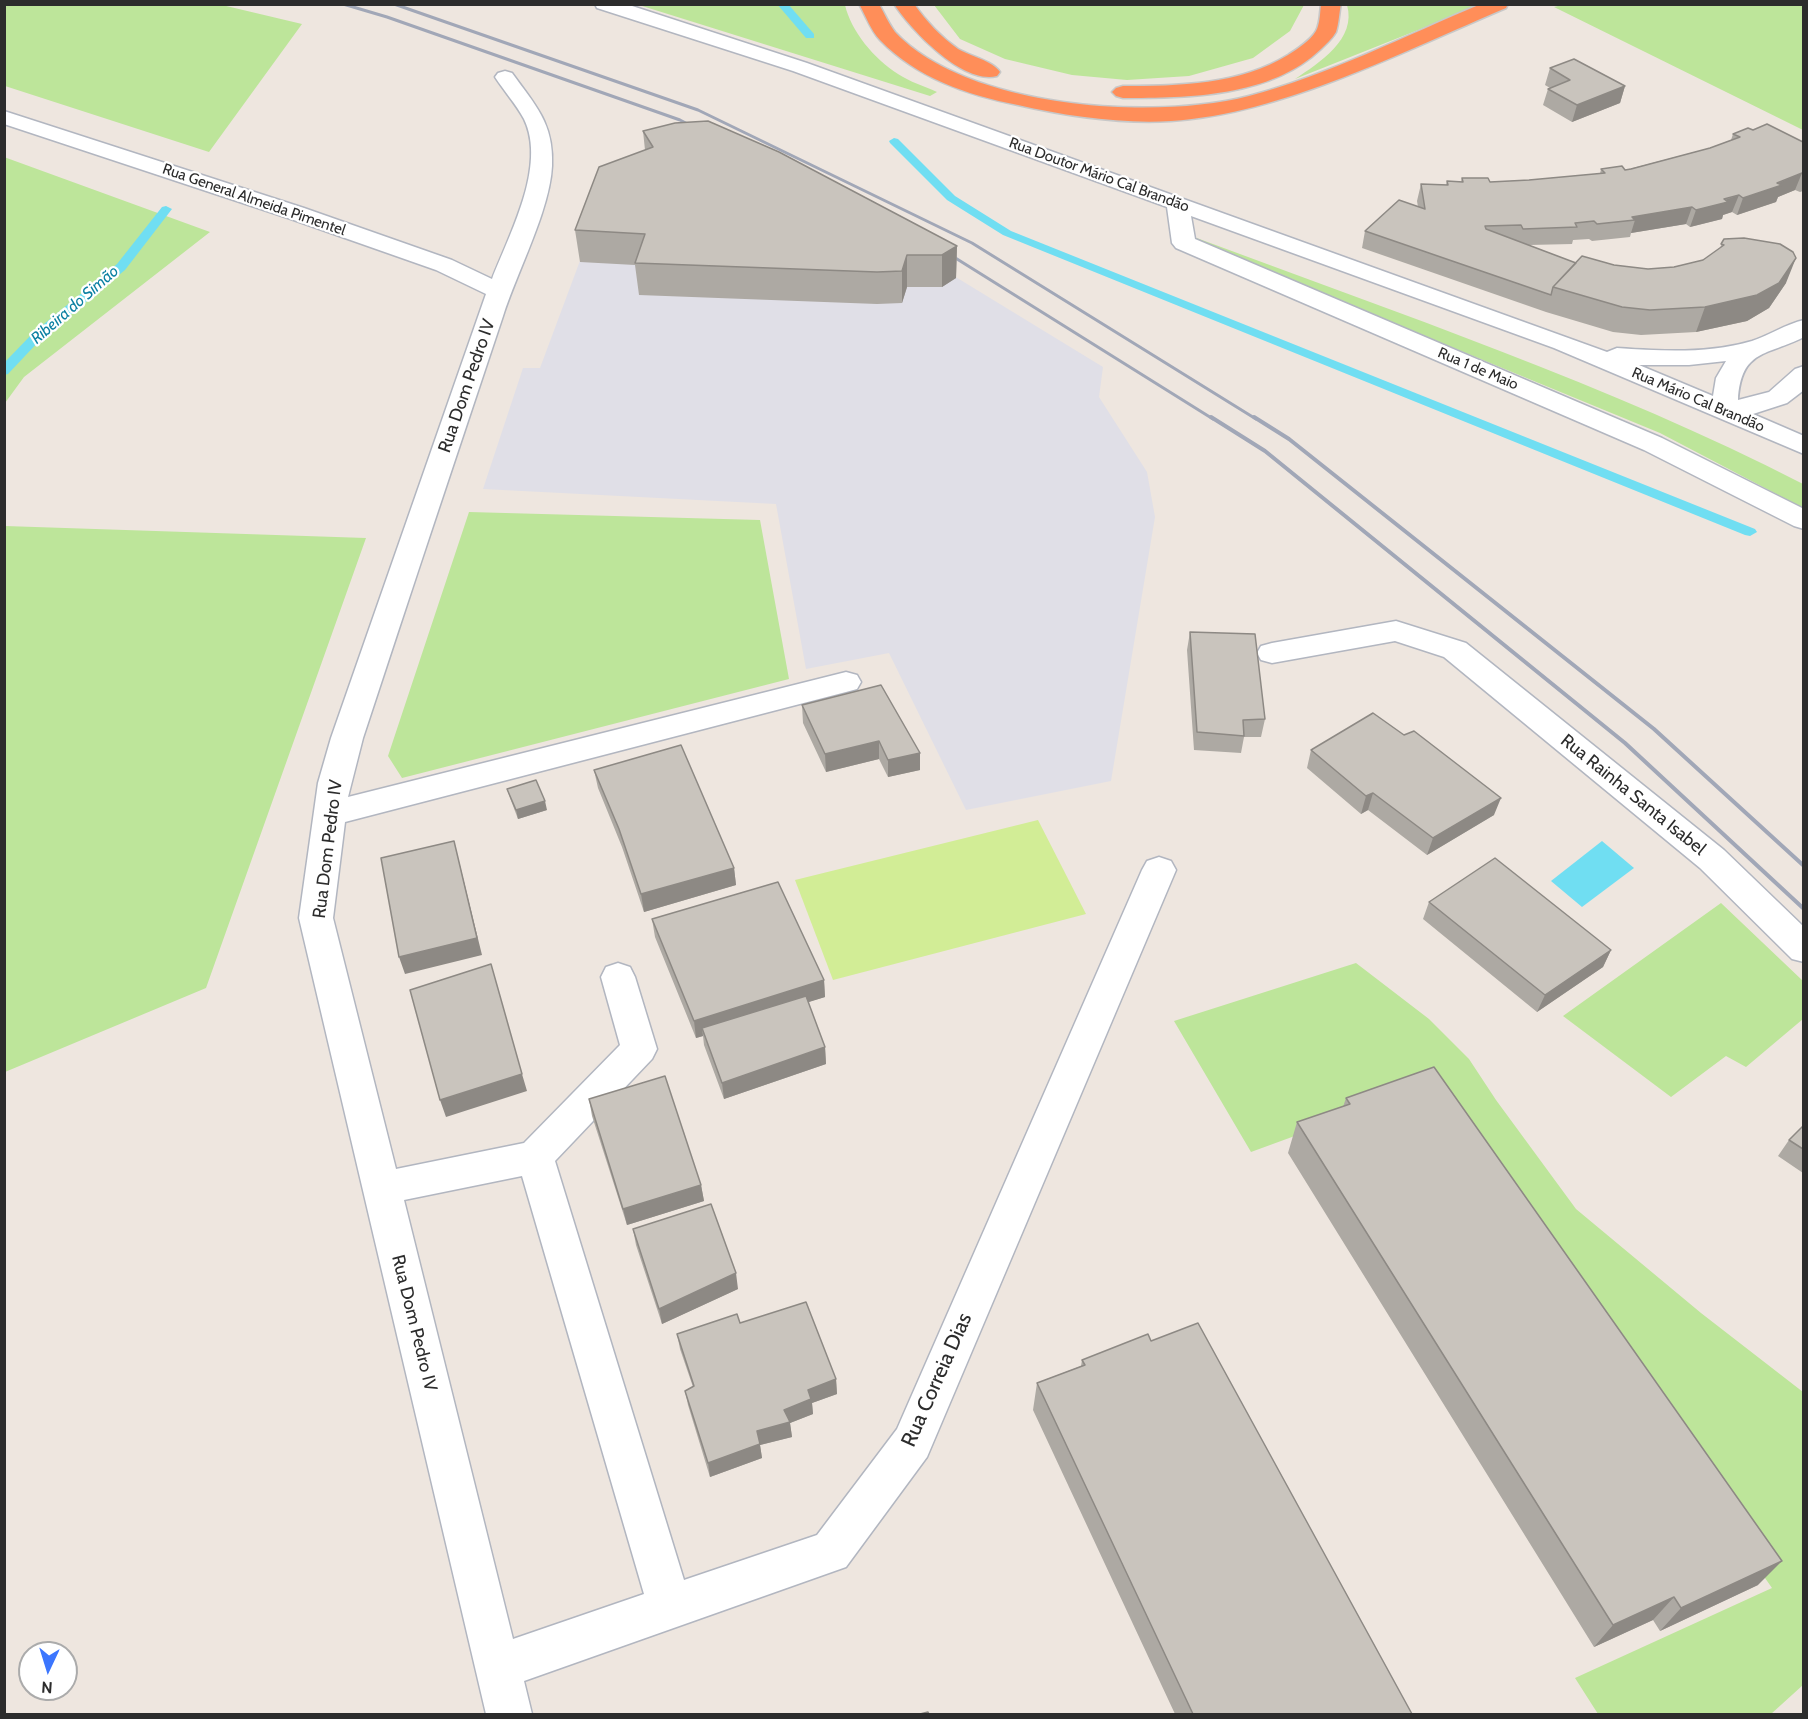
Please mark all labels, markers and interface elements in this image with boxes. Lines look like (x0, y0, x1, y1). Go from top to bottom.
street label: Rua Doutor Mário Cal Brandão (1006, 134, 1192, 216)
street label: Rua General Almeida Pimentel (160, 160, 348, 240)
water label: Ribeira do Simão (27, 262, 123, 348)
street label: Rua Dom Pedro IV (434, 316, 500, 456)
street label: Rua 1 de Maio (1435, 344, 1521, 394)
street label: Rua Mário Cal Brandão (1629, 364, 1767, 436)
street label: Rua Rainha Santa Isabel (1556, 730, 1710, 860)
street label: Rua Dom Pedro IV (309, 778, 347, 920)
street label: Rua Dom Pedro IV (387, 1253, 441, 1393)
street label: Rua Correia Dias (896, 1309, 978, 1451)
north arrow (18, 1641, 78, 1701)
text: N (41, 1678, 53, 1697)

